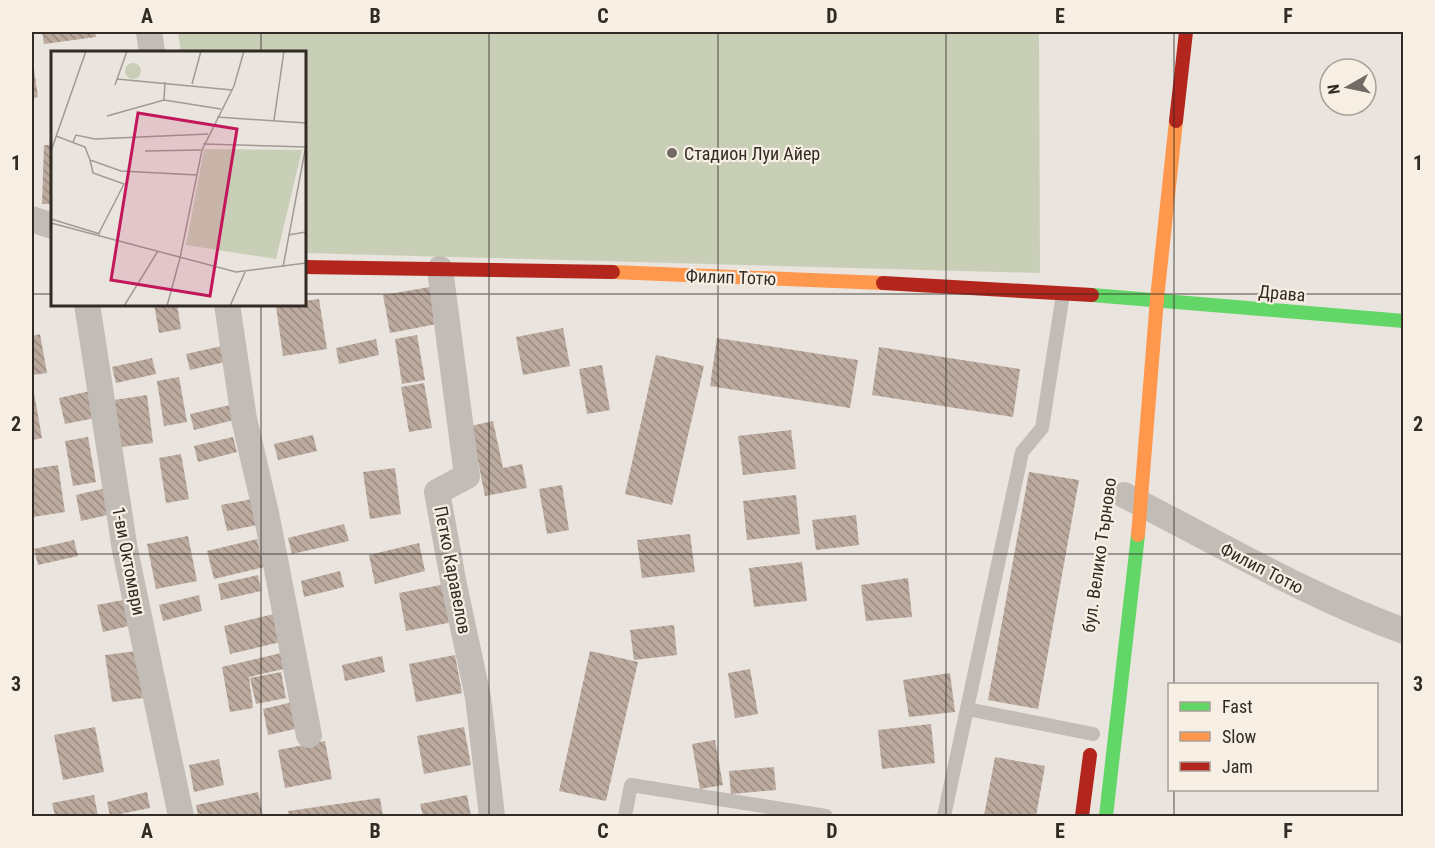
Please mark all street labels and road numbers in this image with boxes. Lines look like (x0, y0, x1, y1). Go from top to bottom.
street label: Филип Тотю (685, 265, 777, 289)
street label: Драва (1258, 280, 1306, 306)
street label: бул. Велико Търново (1078, 476, 1120, 634)
street label: Петко Каравелов (430, 504, 476, 636)
street label: 1-ви Октомври (108, 505, 150, 617)
street label: Филип Тотю (1217, 538, 1307, 598)

